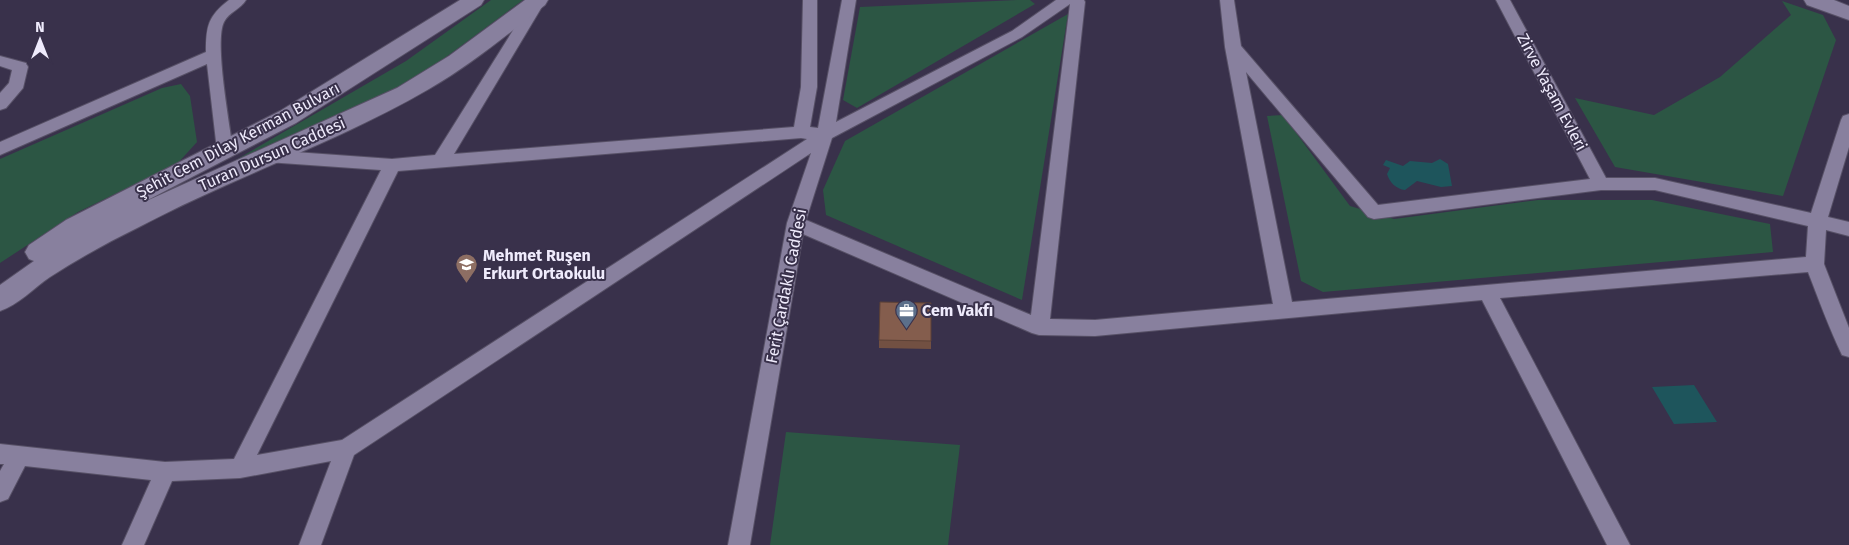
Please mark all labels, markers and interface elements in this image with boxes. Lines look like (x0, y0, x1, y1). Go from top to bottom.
north arrow (15, 15, 65, 65)
text: N (35, 19, 45, 36)
street label: Zirve Yaşam Evleri (1512, 30, 1591, 154)
street label: Şehit Cem Dilay Kerman Bulvarı (133, 78, 343, 203)
street label: Turan Dursun Caddesi (196, 113, 348, 195)
street label: Ferit Çardaklı Caddesi (762, 207, 811, 365)
place label: Mehmet Ruşen Erkurt Ortaokulu (483, 246, 605, 283)
school or university icon: Mehmet Ruşen Erkurt Ortaokulu (455, 252, 479, 283)
office icon: Cem Vakfı (894, 298, 918, 329)
place label: Cem Vakfı (922, 301, 993, 320)

